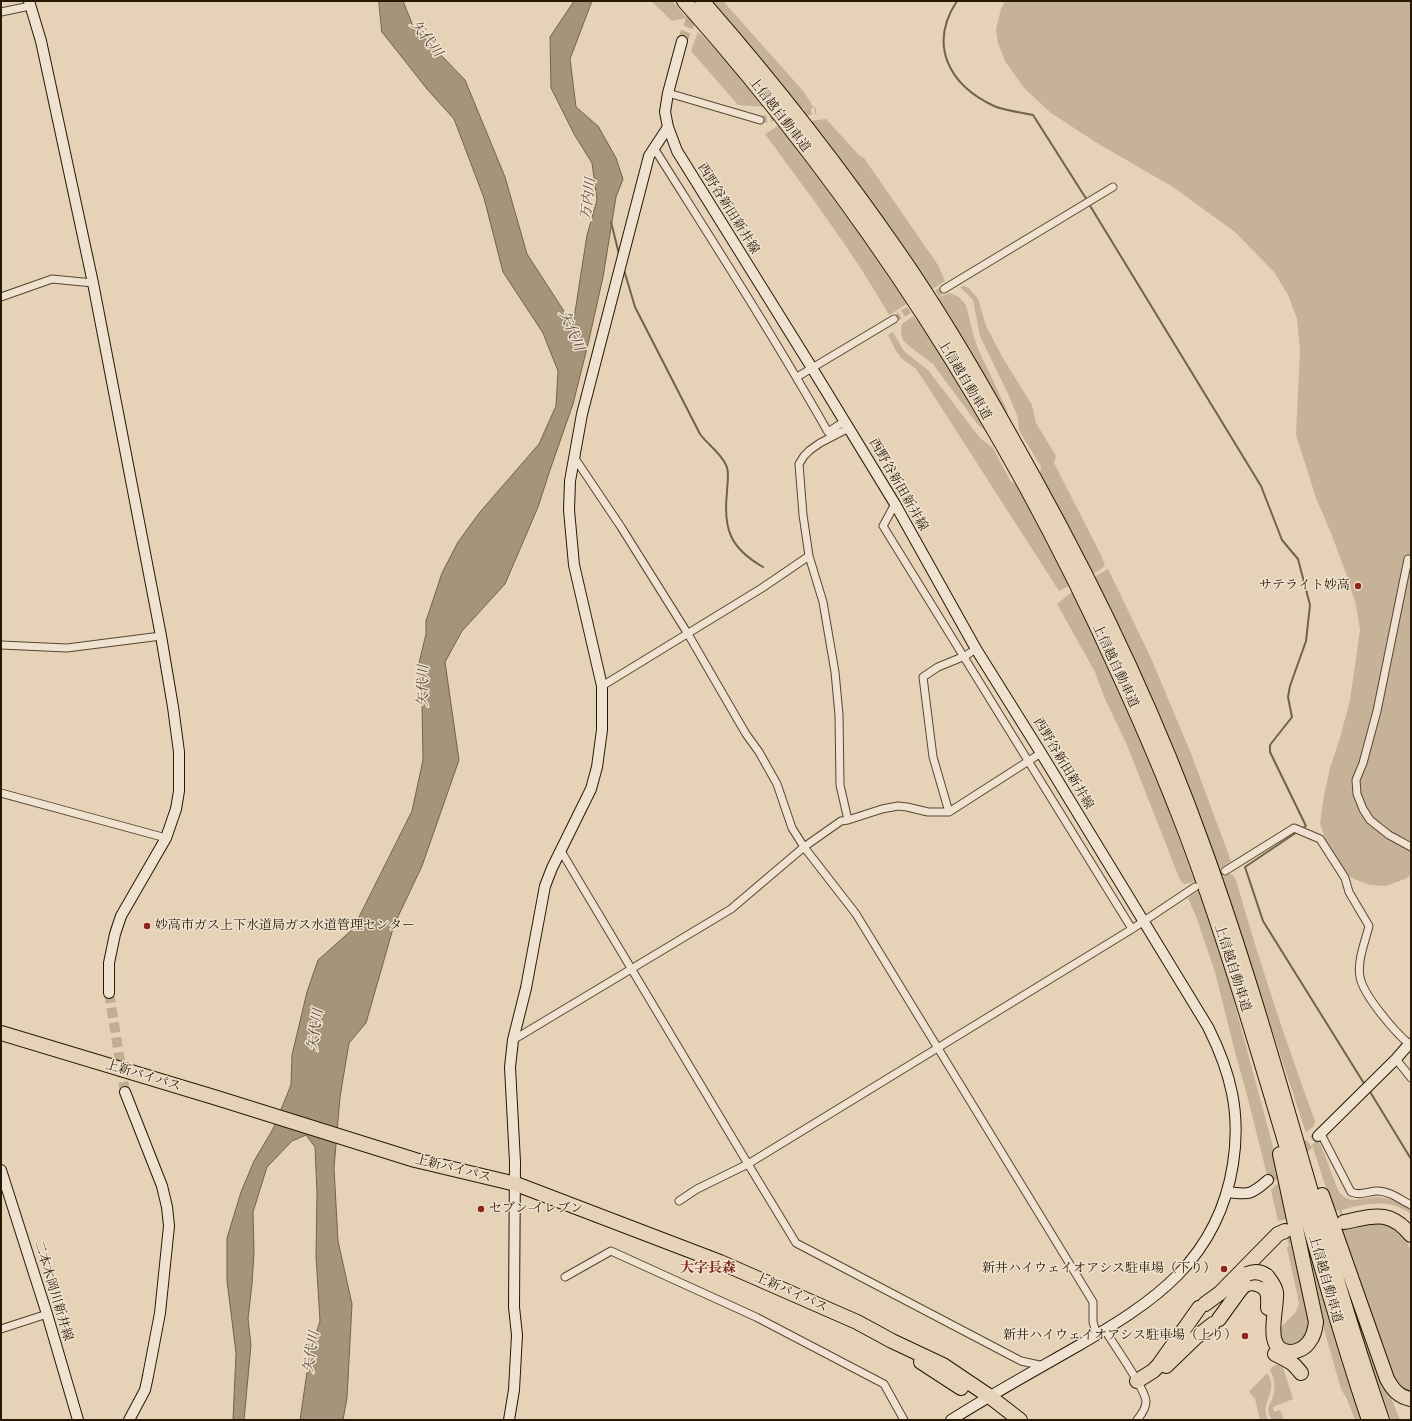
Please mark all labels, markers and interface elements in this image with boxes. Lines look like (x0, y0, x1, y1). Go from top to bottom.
water label: 矢代川 (406, 17, 446, 61)
street label: 上信越自動車道 (745, 74, 813, 156)
street label: 西野谷新田新井線 (694, 161, 762, 257)
water label: 万内川 (578, 177, 600, 221)
water label: 矢代川 (555, 308, 587, 354)
street label: 上信越自動車道 (934, 337, 994, 423)
street label: 西野谷新田新井線 (865, 436, 931, 534)
place label: サテライト妙高 (1259, 578, 1350, 594)
marker: サテライト妙高 (1353, 581, 1363, 591)
street label: 上信越自動車道 (1089, 621, 1141, 711)
water label: 矢代川 (415, 665, 433, 707)
street label: 西野谷新田新井線 (1030, 715, 1096, 813)
place label: 妙高市ガス上下水道局ガス水道管理センター (155, 918, 415, 934)
marker: 妙高市ガス上下水道局ガス水道管理センター (142, 921, 152, 931)
street label: 上信越自動車道 (1211, 922, 1253, 1014)
water label: 矢代川 (305, 1008, 327, 1052)
street label: 上新バイパス (103, 1057, 183, 1095)
street label: 上新バイパス (413, 1152, 493, 1186)
place label: セブン-イレブン (489, 1201, 583, 1217)
marker: セブン-イレブン (476, 1204, 486, 1214)
street label: 上信越自動車道 (1305, 1233, 1345, 1325)
street label: 二本木岡川新井線 (30, 1239, 76, 1343)
district label: 大字長森 (680, 1261, 736, 1277)
place label: 新井ハイウェイオアシス駐車場（下り） (982, 1261, 1216, 1277)
marker: 新井ハイウェイオアシス駐車場（下り） (1219, 1264, 1229, 1274)
street label: 上新バイパス (752, 1270, 830, 1316)
place label: 新井ハイウェイオアシス駐車場（上り） (1003, 1328, 1237, 1344)
water label: 矢代川 (300, 1330, 324, 1374)
marker: 新井ハイウェイオアシス駐車場（上り） (1240, 1331, 1250, 1341)

